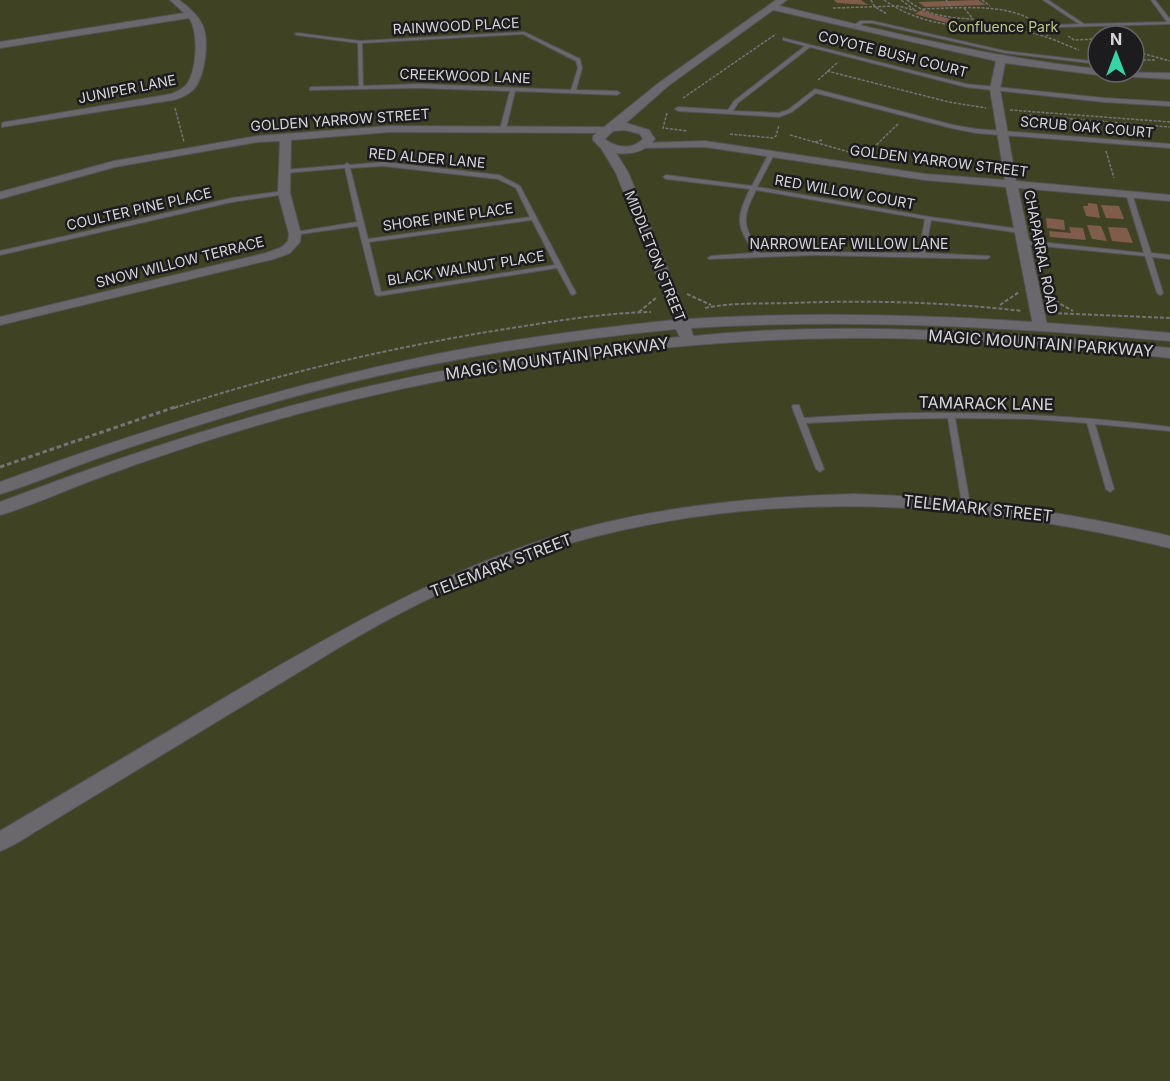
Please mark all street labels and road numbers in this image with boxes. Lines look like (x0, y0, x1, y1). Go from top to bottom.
street label: RAINWOOD PLACE (392, 14, 520, 37)
street label: COYOTE BUSH COURT (817, 27, 970, 80)
street label: CREEKWOOD LANE (399, 65, 531, 86)
street label: JUNIPER LANE (76, 71, 177, 106)
street label: GOLDEN YARROW STREET (250, 105, 430, 134)
street label: SCRUB OAK COURT (1019, 112, 1155, 141)
street label: GOLDEN YARROW STREET (849, 141, 1029, 180)
street label: RED ALDER LANE (368, 144, 486, 171)
street label: RED WILLOW COURT (774, 171, 917, 212)
street label: COULTER PINE PLACE (65, 184, 213, 234)
street label: MIDDLETON STREET (621, 188, 690, 324)
street label: CHAPARRAL ROAD (1021, 188, 1062, 316)
street label: SHORE PINE PLACE (382, 199, 514, 234)
street label: SNOW WILLOW TERRACE (94, 232, 266, 291)
street label: NARROWLEAF WILLOW LANE (750, 235, 948, 252)
street label: BLACK WALNUT PLACE (386, 247, 546, 288)
street label: MAGIC MOUNTAIN PARKWAY (928, 325, 1154, 361)
street label: MAGIC MOUNTAIN PARKWAY (444, 332, 670, 384)
street label: TAMARACK LANE (918, 392, 1054, 414)
street label: TELEMARK STREET (902, 490, 1054, 526)
street label: TELEMARK STREET (427, 529, 575, 601)

